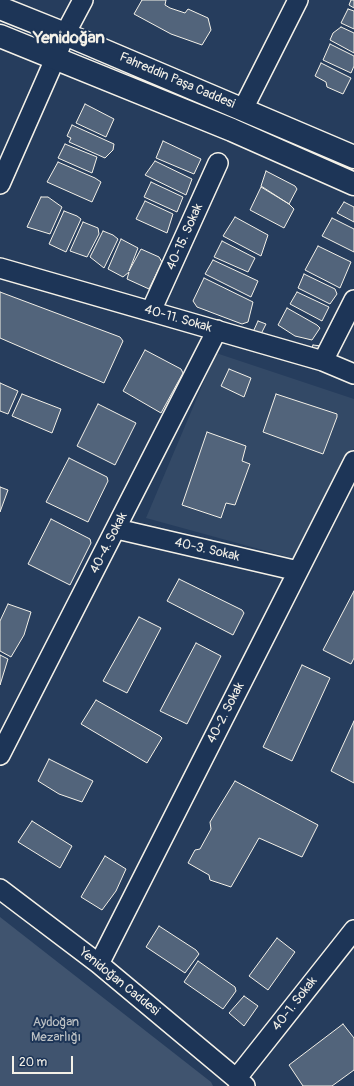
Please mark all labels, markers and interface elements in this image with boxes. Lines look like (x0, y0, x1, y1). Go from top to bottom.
district label: Yenidoğan (33, 29, 105, 49)
street label: Fahreddin Paşa Caddesi (117, 50, 237, 112)
street label: 40-15. Sokak (163, 201, 207, 273)
street label: 40-11. Sokak (143, 302, 213, 336)
street label: 40-4. Sokak (87, 510, 131, 576)
street label: 40-3. Sokak (173, 535, 241, 565)
street label: 40-2. Sokak (204, 680, 248, 746)
street label: Yenidoğan Caddesi (76, 945, 162, 1019)
street label: 40-1. Sokak (269, 974, 321, 1034)
park label: Aydoğan Mezarlığı (31, 1015, 81, 1046)
scale bar (14, 1048, 75, 1074)
text: 20 m (19, 1055, 47, 1070)

